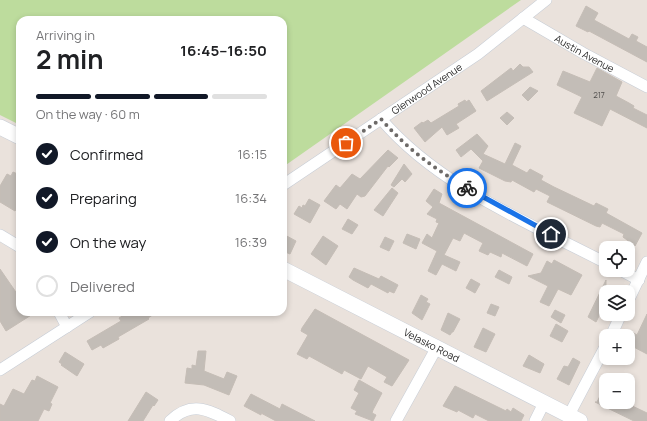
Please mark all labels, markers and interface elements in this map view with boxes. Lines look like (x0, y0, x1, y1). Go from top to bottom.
text: Arriving in (36, 26, 95, 44)
street label: Austin Avenue (552, 31, 617, 75)
text: 16:45–16:50 (180, 40, 267, 61)
text: 2 min (36, 41, 104, 77)
street label: Glenwood Avenue (388, 60, 465, 117)
house number: 217 (593, 89, 605, 100)
text: On the way · 60 m (36, 105, 140, 123)
pin (329, 126, 363, 160)
icon: bag (335, 132, 357, 154)
icon: check (36, 143, 58, 165)
text: Confirmed (70, 144, 143, 165)
text: 16:15 (237, 145, 267, 163)
courier (447, 168, 487, 208)
icon: bike (456, 177, 478, 199)
icon: check (36, 187, 58, 209)
text: Preparing (70, 188, 137, 209)
text: 16:34 (235, 189, 267, 207)
pin (534, 217, 568, 251)
icon: home (540, 223, 562, 245)
icon: check (36, 231, 58, 253)
text: On the way (70, 232, 146, 253)
text: 16:39 (235, 233, 267, 251)
map controls (599, 241, 635, 409)
button: locate (599, 241, 635, 277)
text: Delivered (70, 276, 135, 297)
button: layers (599, 285, 635, 321)
street label: Velasko Road (401, 325, 462, 365)
button: + (599, 329, 635, 365)
button: − (599, 373, 635, 409)

